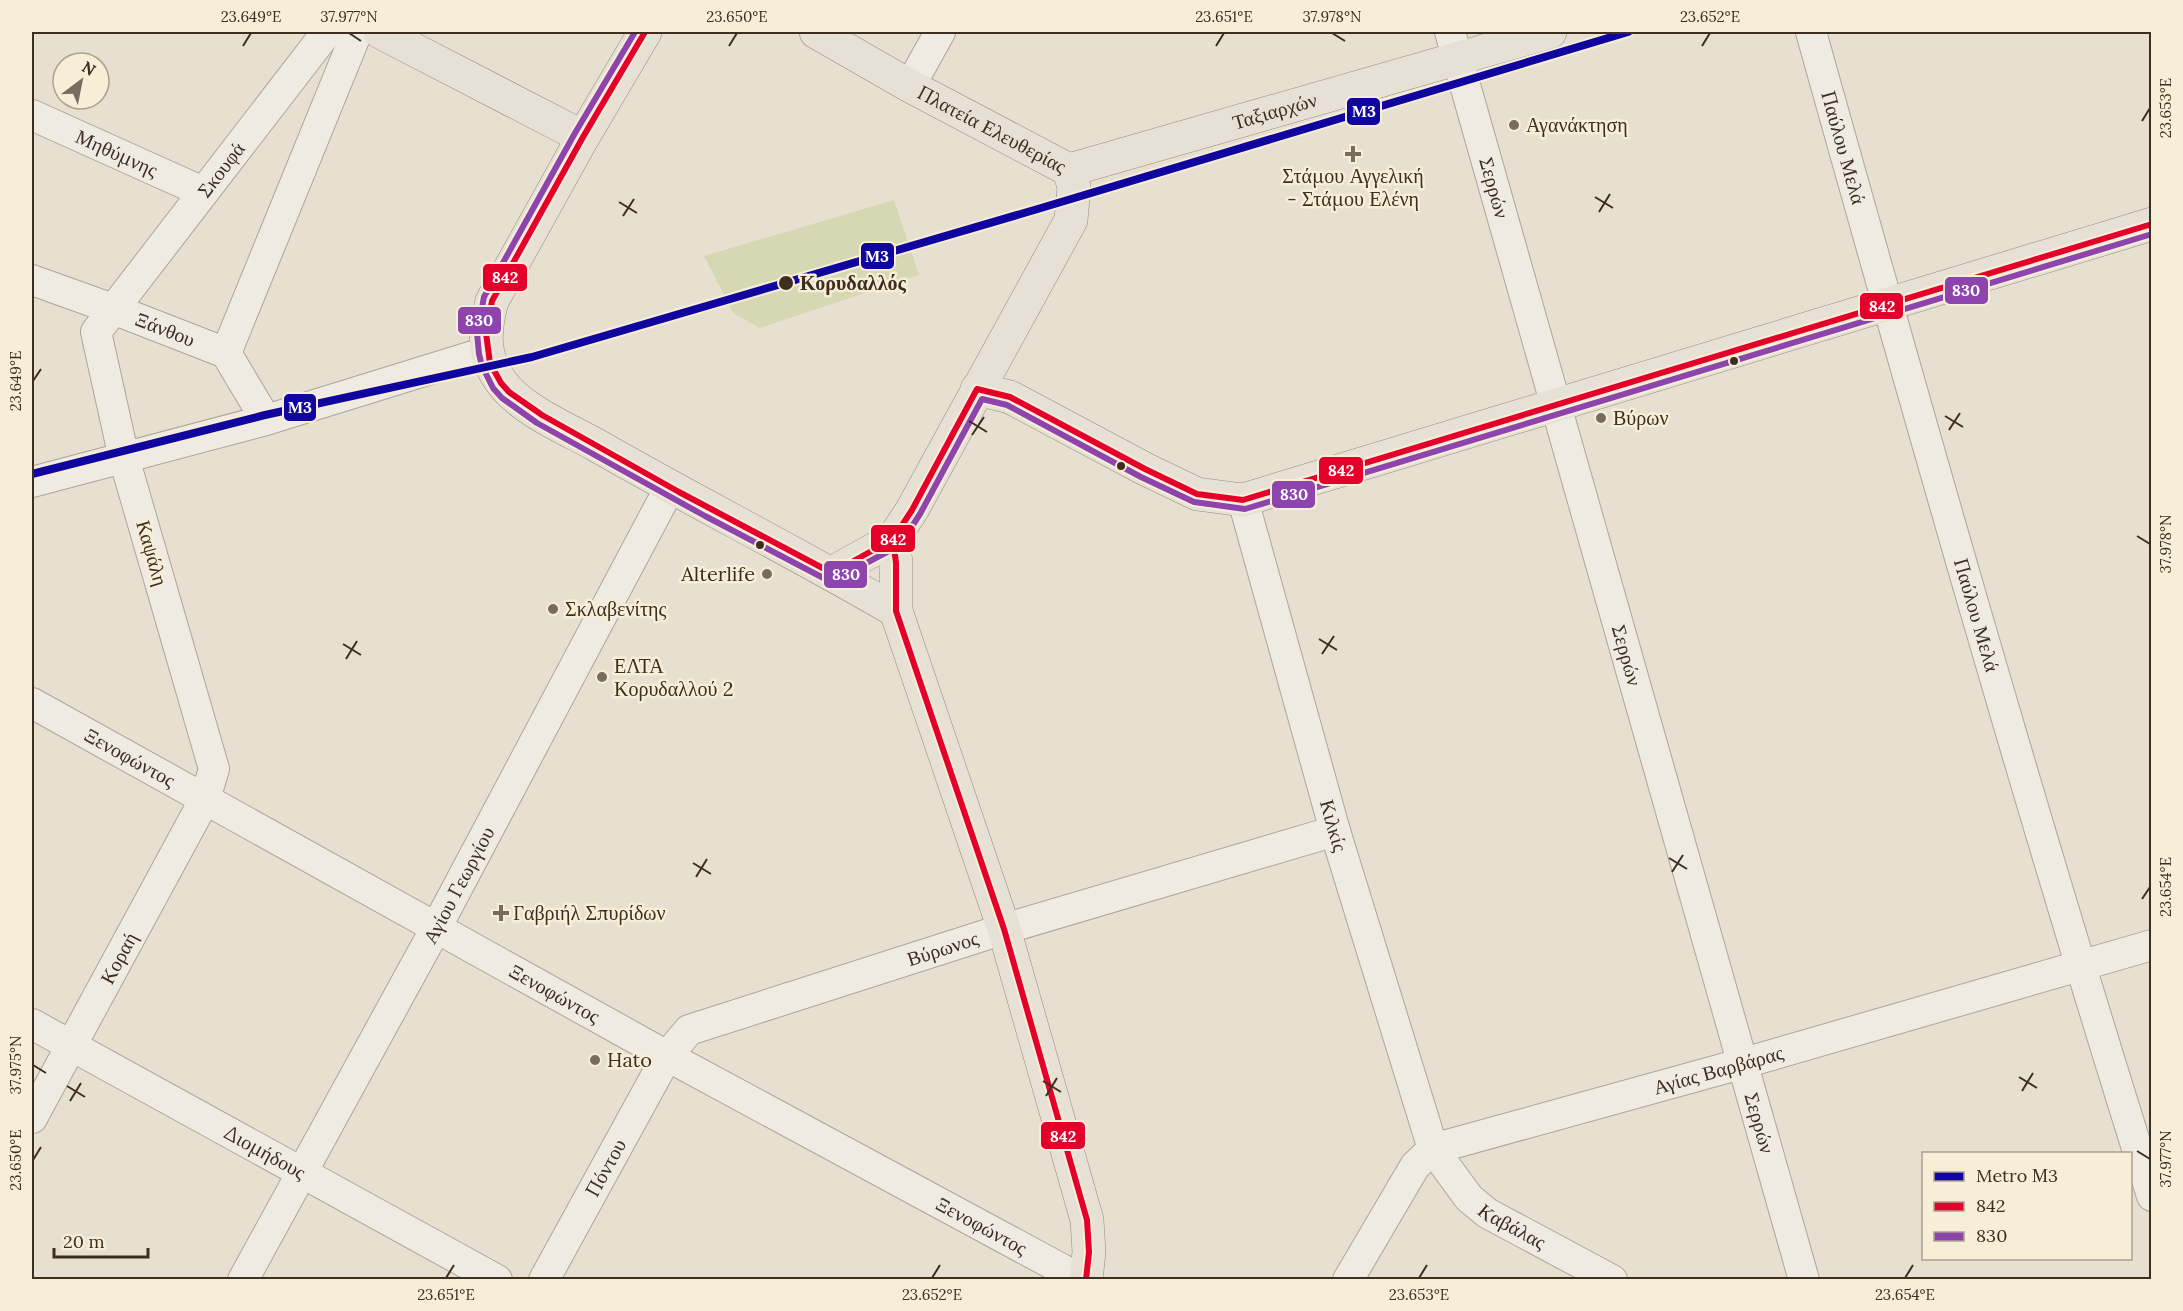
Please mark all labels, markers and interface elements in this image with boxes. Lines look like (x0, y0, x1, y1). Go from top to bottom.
text: 23.649°E (221, 7, 281, 26)
text: 37.977°N (320, 7, 378, 26)
text: 23.650°E (706, 7, 768, 26)
text: 23.651°E (1195, 7, 1253, 26)
text: 37.978°N (1302, 7, 1362, 26)
text: 23.652°E (1680, 7, 1740, 26)
north arrow (51, 51, 111, 111)
text: N (78, 57, 99, 80)
text: 23.653°E (2156, 78, 2175, 138)
street label: Πλατεία Ελευθερίας (913, 79, 1071, 178)
street label: Ταξιαρχών (1229, 87, 1320, 134)
street label: Παύλου Μελά (1816, 88, 1872, 208)
line badge: Μ3 (1346, 97, 1381, 126)
text: Μ3 (1352, 101, 1376, 121)
place label: Αγανάκτηση (1526, 112, 1628, 137)
marker: Αγανάκτηση (1507, 118, 1521, 132)
street label: Μηθύμνης (72, 123, 162, 182)
street label: Σκουφά (191, 136, 250, 202)
marker: Στάμου Αγγελική - Στάμου Ελένη (1346, 147, 1360, 161)
street label: Σερρών (1474, 154, 1515, 221)
place label: Στάμου Αγγελική - Στάμου Ελένη (1282, 163, 1424, 211)
line badge: Μ3 (860, 242, 895, 270)
text: Μ3 (865, 246, 889, 266)
line badge: 842 (482, 263, 528, 292)
text: 842 (492, 267, 518, 287)
place label: Κορυδαλλός (800, 270, 906, 295)
marker: Κορυδαλλός (777, 274, 795, 292)
line badge: 830 (1944, 276, 1989, 305)
text: 830 (1952, 280, 1980, 300)
line badge: 842 (1859, 292, 1904, 320)
text: 842 (1869, 296, 1895, 316)
street label: Ξάνθου (132, 306, 199, 352)
line badge: 830 (457, 306, 502, 335)
text: 830 (465, 310, 493, 330)
text: 23.649°E (6, 351, 25, 411)
unlabelled marker (1728, 355, 1740, 367)
line badge: Μ3 (283, 393, 317, 422)
text: Μ3 (288, 397, 312, 417)
place label: Βύρων (1613, 405, 1668, 430)
marker: Βύρων (1594, 411, 1608, 425)
line badge: 842 (1318, 456, 1364, 485)
unlabelled marker (1115, 460, 1127, 472)
text: 842 (1328, 460, 1354, 480)
line badge: 830 (1271, 480, 1316, 509)
text: 830 (1280, 484, 1308, 504)
text: 37.978°N (2156, 514, 2175, 574)
street label: Καψάλη (131, 517, 174, 589)
line badge: 842 (870, 524, 916, 553)
text: 842 (880, 529, 906, 549)
unlabelled marker (754, 539, 766, 551)
street label: Παύλου Μελά (1949, 555, 2006, 675)
line badge: 830 (823, 560, 868, 589)
place label: Alterlife (680, 561, 755, 586)
text: 830 (832, 564, 860, 584)
marker: Alterlife (760, 567, 774, 581)
place label: Σκλαβενίτης (565, 596, 666, 621)
marker: Σκλαβενίτης (546, 602, 560, 616)
street label: Σερρών (1607, 622, 1648, 689)
place label: ΕΛΤΑ Κορυδαλλού 2 (614, 653, 734, 701)
marker: ΕΛΤΑ Κορυδαλλού 2 (595, 670, 609, 684)
street label: Ξενοφώντος (80, 722, 180, 792)
street label: Κιλκίς (1315, 797, 1354, 855)
street label: Αγίου Γεωργίου (417, 822, 500, 948)
text: 23.654°E (2156, 857, 2175, 917)
place label: Γαβριήλ Σπυρίδων (513, 900, 666, 925)
marker: Γαβριήλ Σπυρίδων (494, 906, 508, 920)
street label: Βύρωνος (904, 925, 981, 971)
street label: Κοραή (94, 927, 143, 988)
street label: Ξενοφώντος (505, 958, 605, 1028)
text: 37.975°N (6, 1036, 25, 1094)
street label: Αγίας Βαρβάρας (1650, 1039, 1786, 1100)
place label: Hato (607, 1047, 652, 1072)
marker: Hato (588, 1053, 602, 1067)
street label: Σερρών (1739, 1089, 1780, 1156)
street label: Διομήδους (220, 1119, 311, 1184)
line badge: 842 (1040, 1121, 1086, 1150)
text: 842 (1050, 1126, 1076, 1146)
text: 23.650°E (6, 1129, 25, 1191)
text: 37.977°N (2156, 1130, 2175, 1188)
street label: Πόντου (579, 1134, 631, 1201)
legend (1922, 1152, 2132, 1260)
text: Metro Μ3 (1976, 1164, 2058, 1187)
street label: Ξενοφώντος (932, 1191, 1032, 1260)
text: 842 (1976, 1194, 2006, 1217)
street label: Καβάλας (1473, 1198, 1550, 1254)
scale bar (54, 1221, 148, 1259)
text: 830 (1976, 1224, 2007, 1247)
text: 20 m (63, 1230, 105, 1253)
text: 23.651°E (417, 1285, 475, 1304)
text: 23.652°E (902, 1285, 962, 1304)
text: 23.653°E (1389, 1285, 1449, 1304)
text: 23.654°E (1875, 1285, 1935, 1304)

